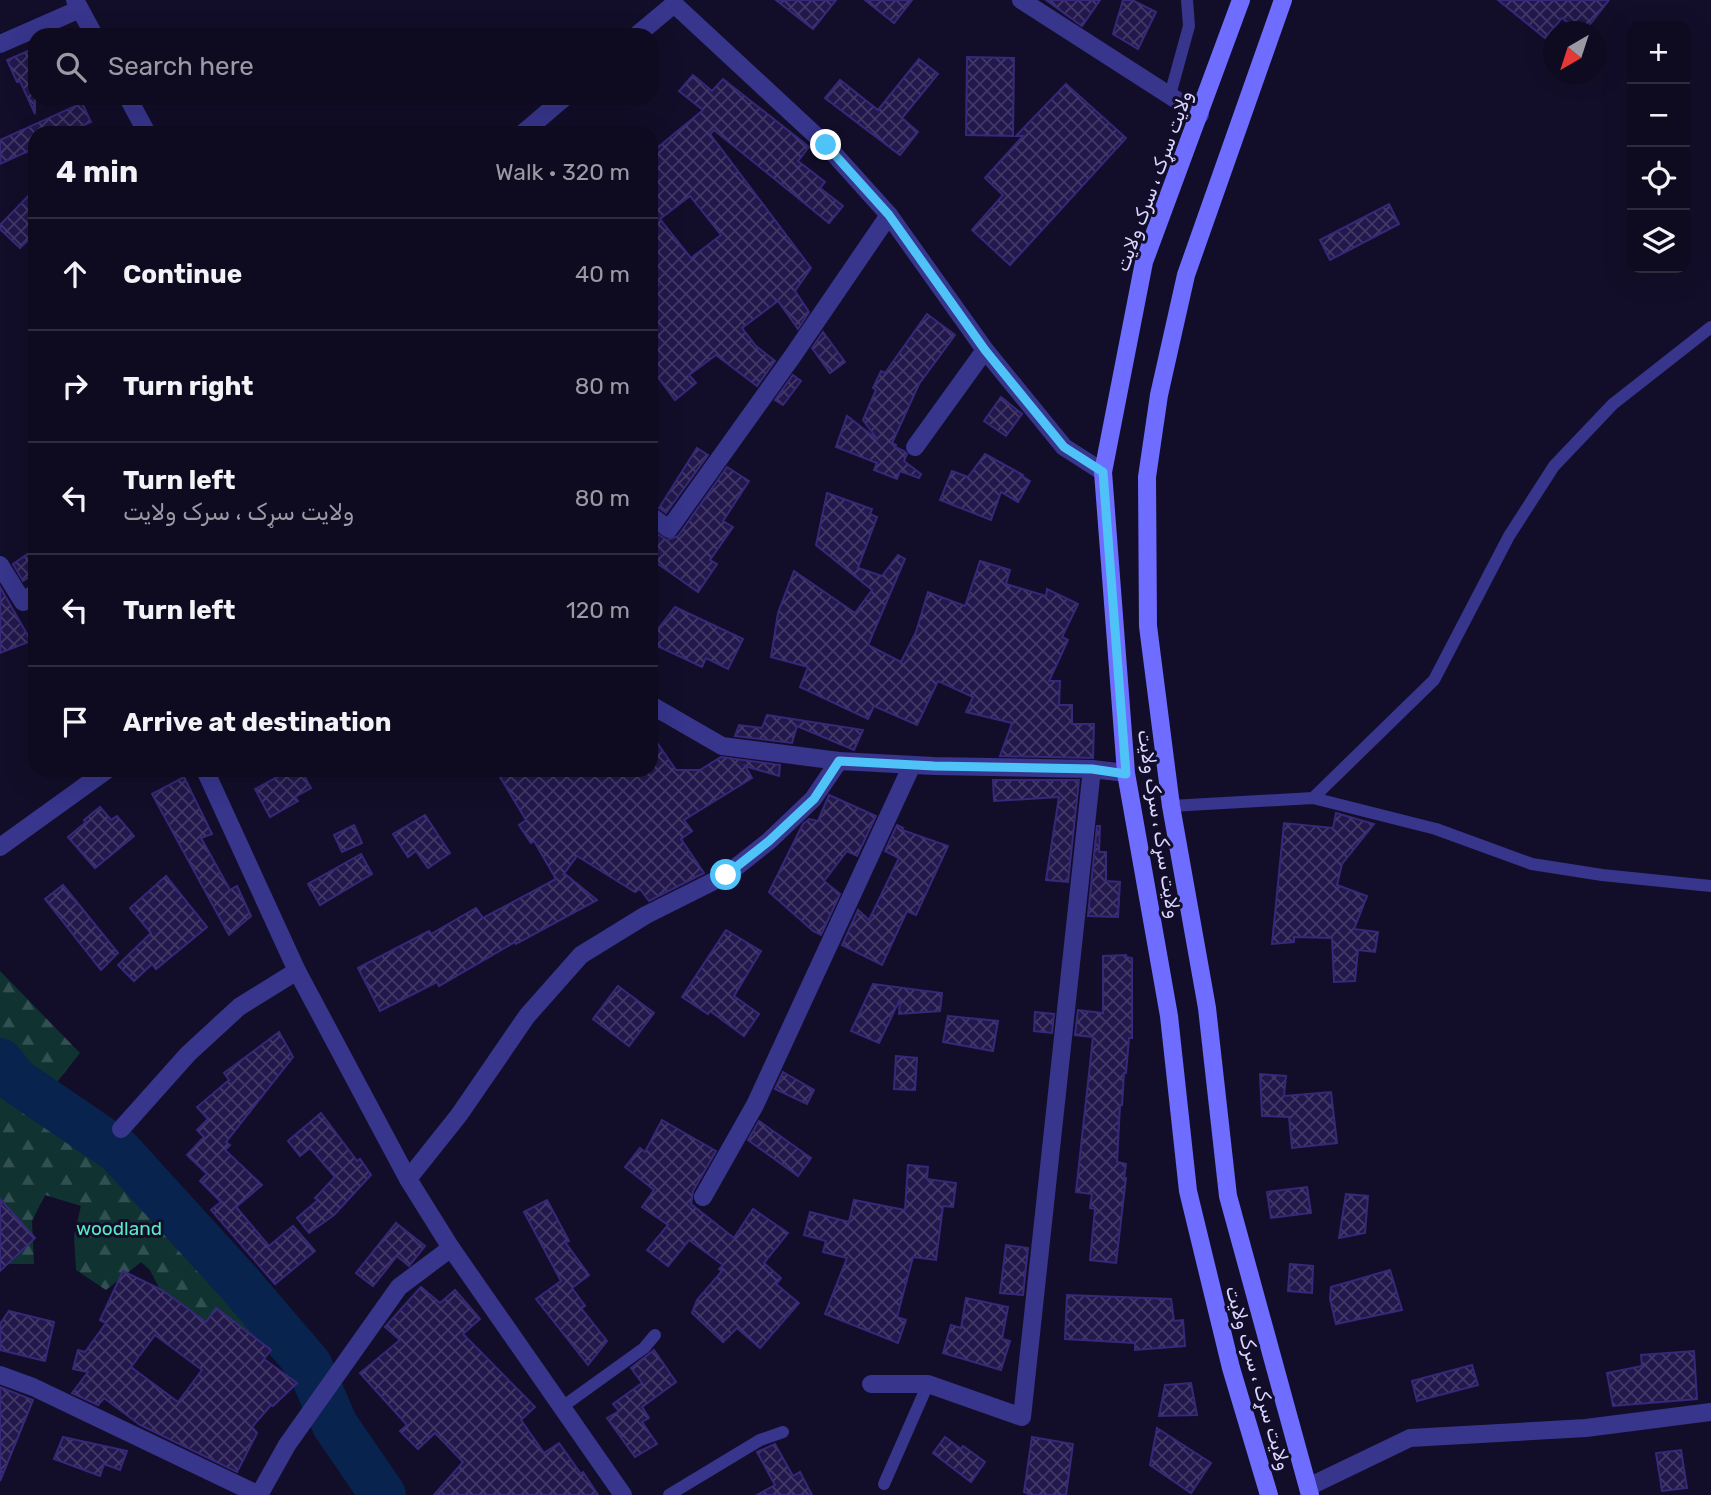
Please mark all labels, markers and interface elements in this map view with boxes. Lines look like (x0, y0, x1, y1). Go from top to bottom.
north arrow (1543, 21, 1606, 84)
map controls (1627, 21, 1690, 273)
button: + (1627, 21, 1690, 84)
search box (28, 28, 658, 105)
icon: search (52, 48, 90, 86)
text: Search here (108, 51, 254, 82)
button: − (1627, 84, 1690, 147)
street label: ولایت سړک ، سرک ولایت (1111, 87, 1199, 275)
route end (810, 129, 841, 160)
button: locate (1627, 147, 1690, 210)
text: 4 min (56, 154, 138, 190)
text: Walk · 320 m (495, 158, 630, 186)
button: layers (1627, 210, 1690, 273)
icon: ahead (56, 255, 94, 293)
text: Continue (123, 259, 242, 290)
text: 40 m (575, 260, 630, 288)
icon: right (56, 367, 94, 405)
text: Turn right (123, 371, 253, 402)
text: 80 m (575, 372, 630, 400)
text: Turn left (123, 465, 235, 496)
icon: left (56, 479, 94, 517)
text: 80 m (575, 484, 630, 512)
text: ولایت سړک ، سرک ولایت (123, 498, 354, 526)
icon: left (56, 591, 94, 629)
text: Turn left (123, 595, 235, 626)
text: 120 m (566, 596, 630, 624)
icon: arrive (56, 703, 94, 741)
text: Arrive at destination (123, 707, 391, 738)
street label: ولایت سړک ، سرک ولایت (1131, 728, 1185, 920)
route start (710, 859, 741, 890)
park label: woodland (76, 1217, 162, 1240)
street label: ولایت سړک ، سرک ولایت (1219, 1283, 1295, 1474)

